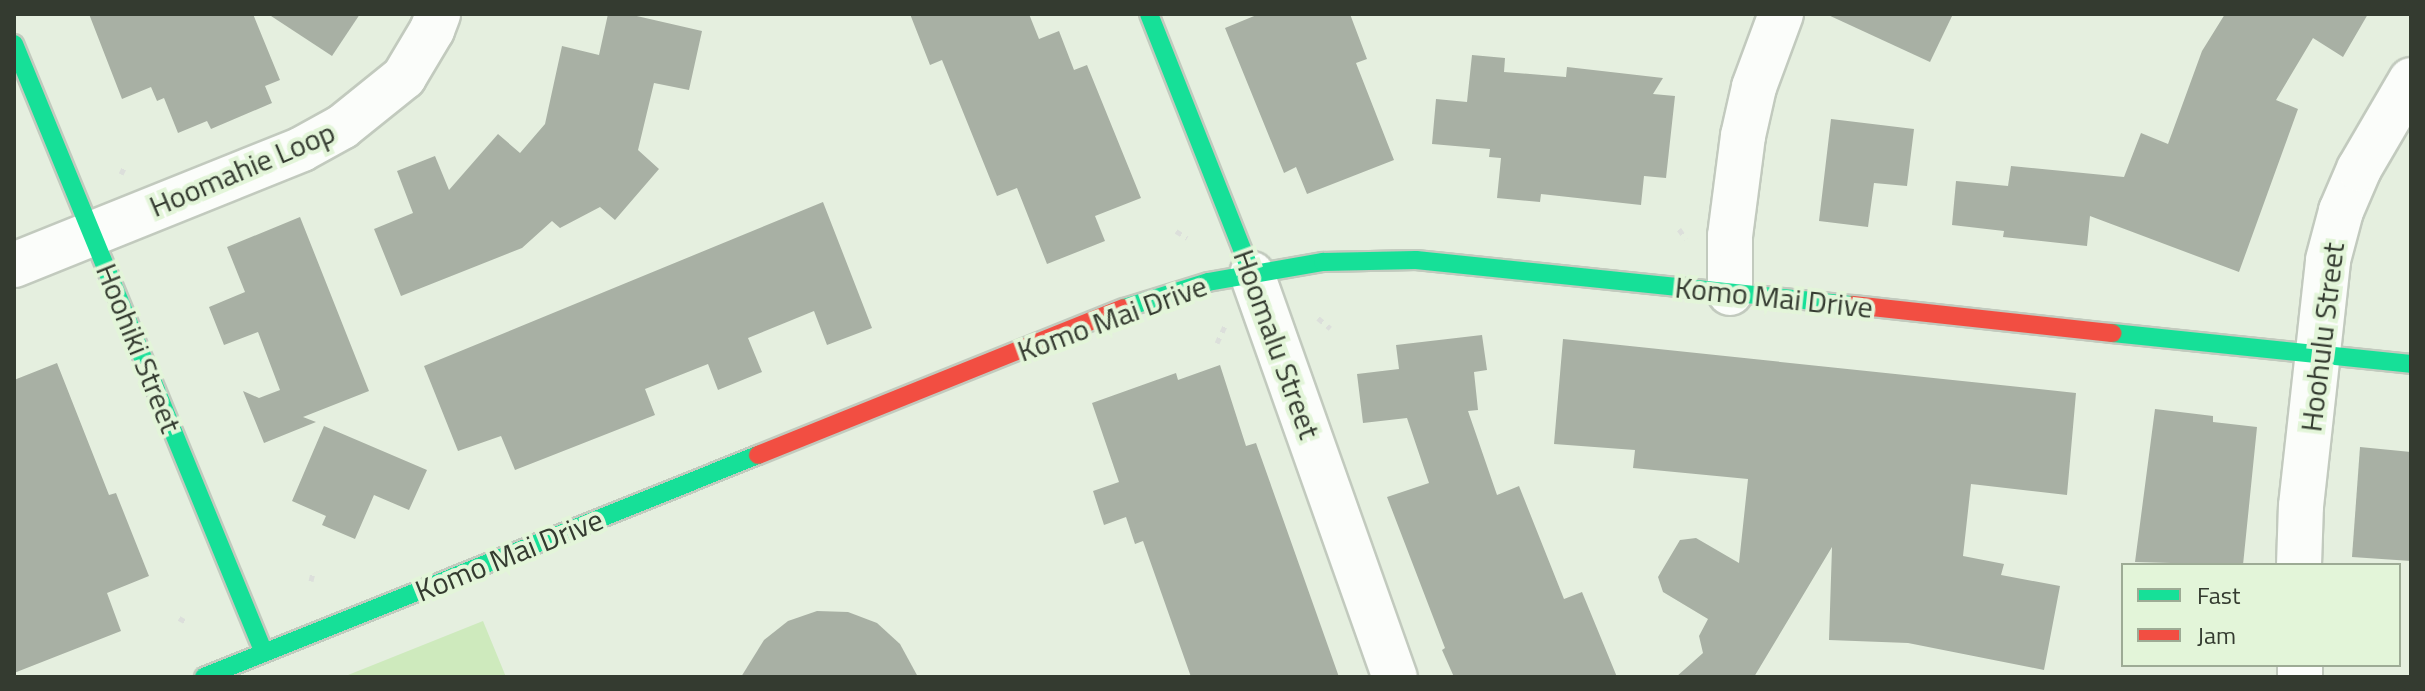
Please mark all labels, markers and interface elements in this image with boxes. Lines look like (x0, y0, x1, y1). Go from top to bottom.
street label: Hoomahie Loop (144, 114, 340, 224)
street label: Hoohulu Street (2293, 240, 2351, 434)
street label: Hoomalu Street (1226, 244, 1328, 444)
street label: Hoohiki Street (89, 258, 189, 438)
street label: Komo Mai Drive (1012, 267, 1212, 369)
street label: Komo Mai Drive (1673, 269, 1875, 325)
street label: Komo Mai Drive (410, 501, 608, 609)
legend (2121, 563, 2401, 667)
text: Fast (2197, 577, 2240, 613)
text: Jam (2197, 617, 2236, 653)

